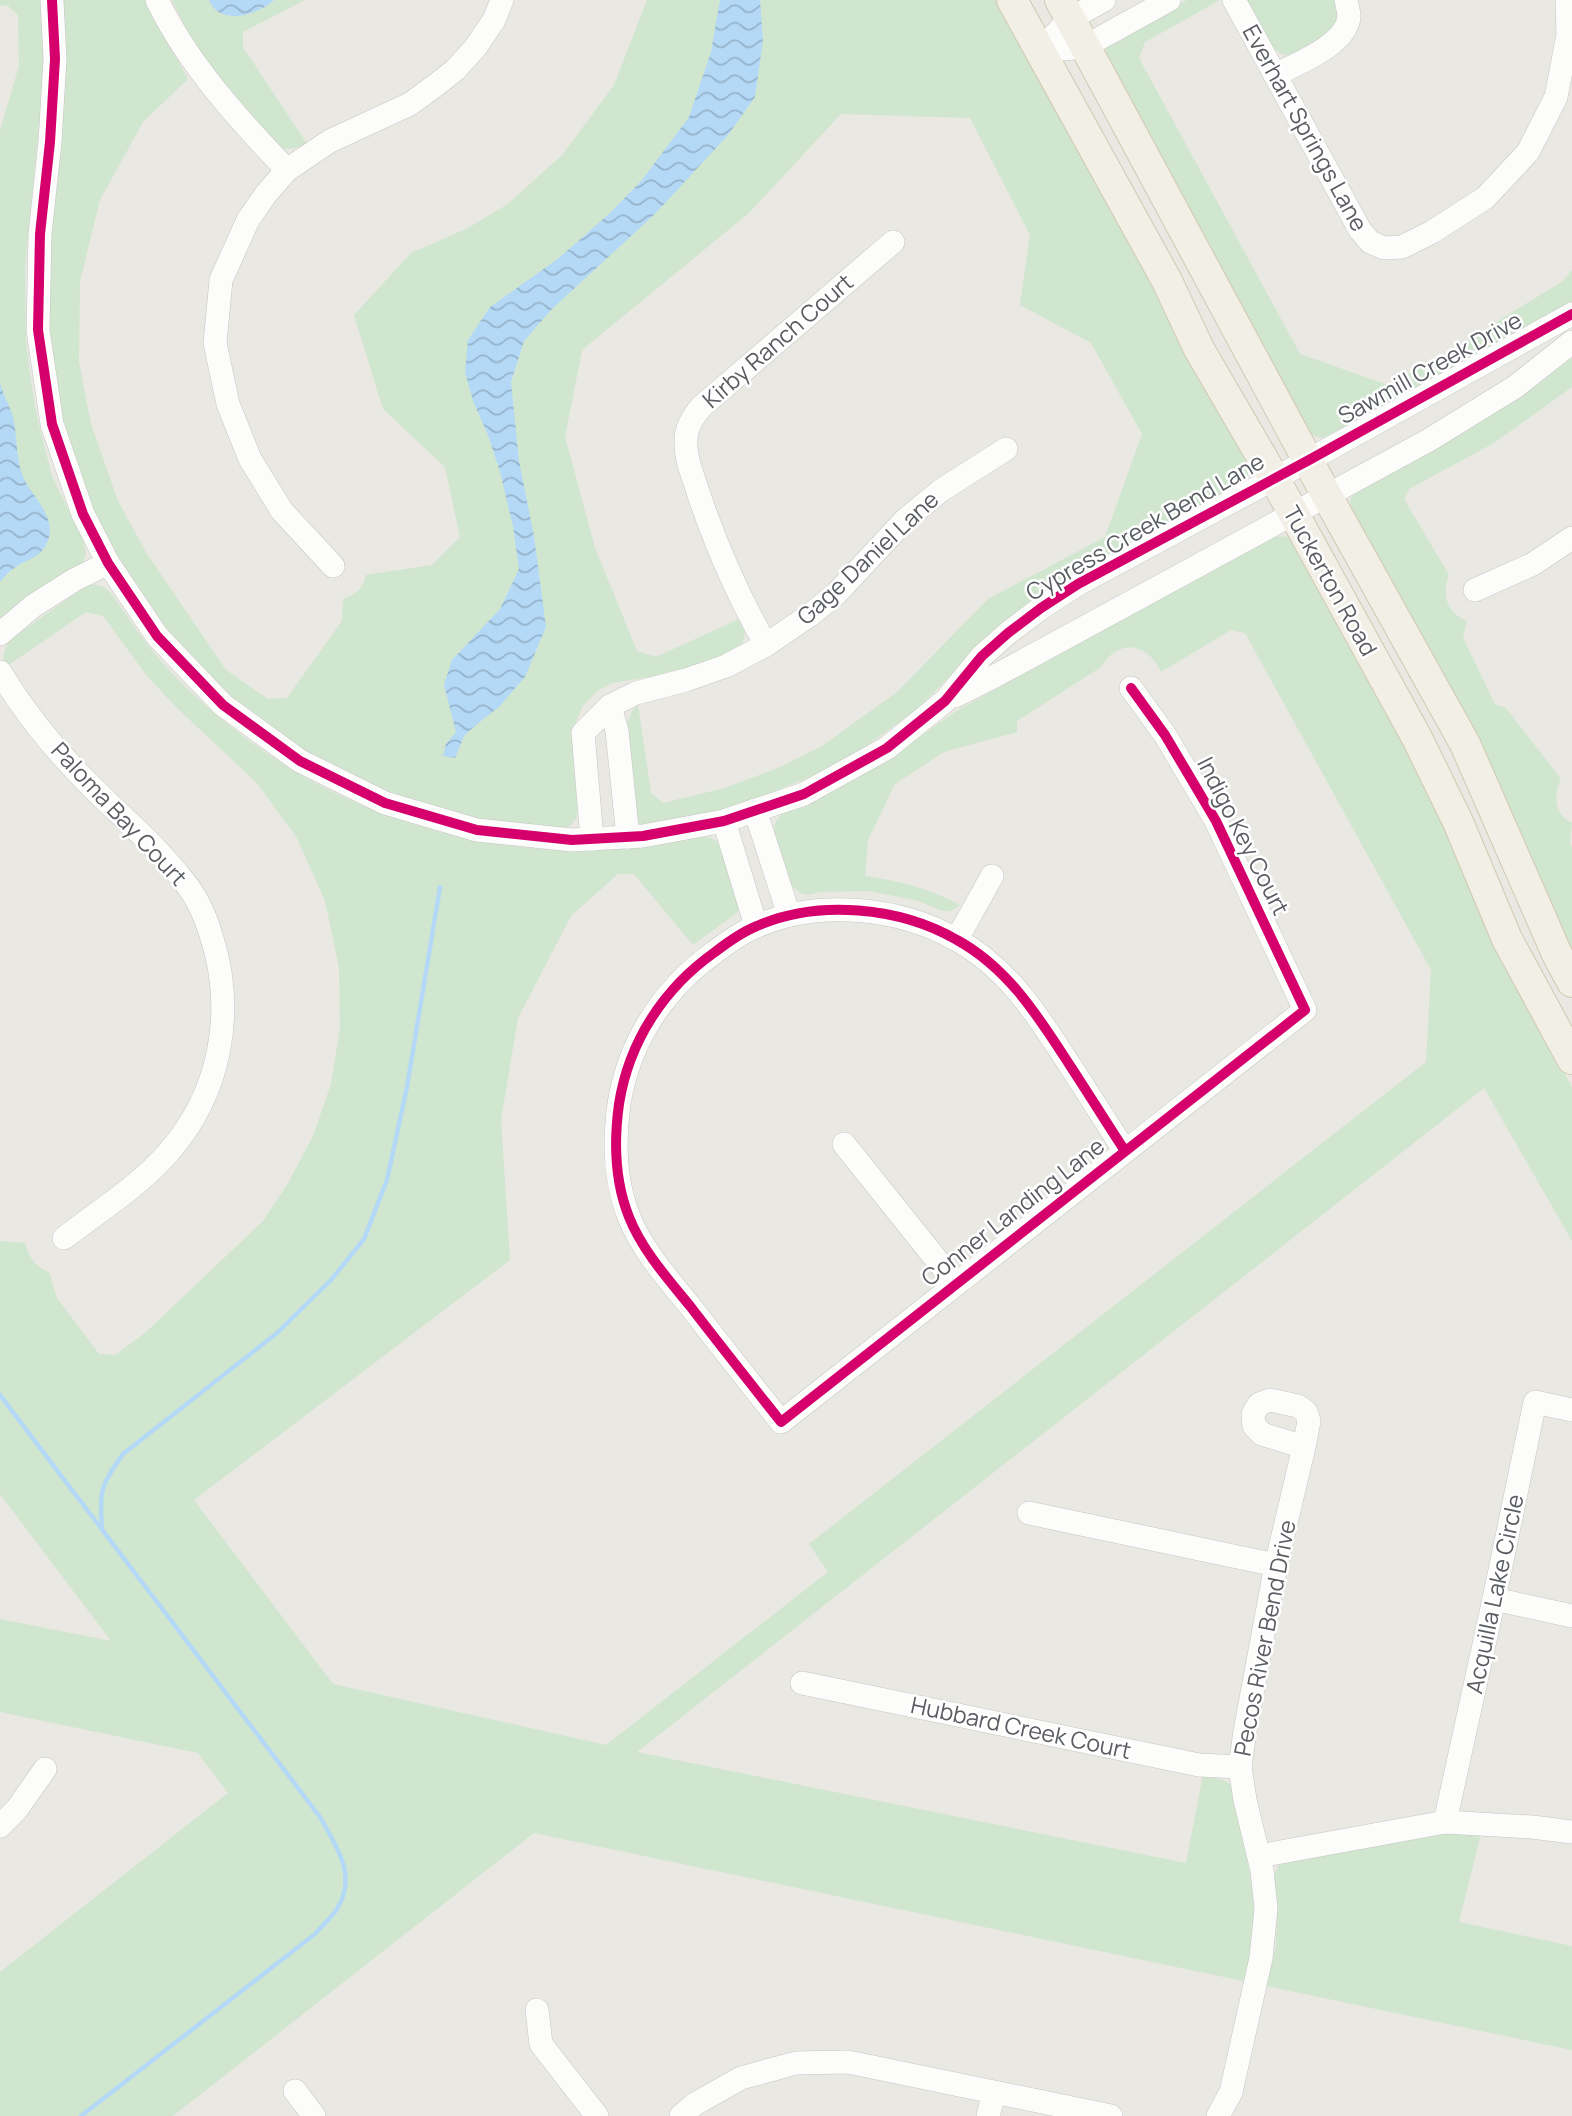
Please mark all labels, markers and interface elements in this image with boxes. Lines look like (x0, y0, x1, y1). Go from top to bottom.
street label: Everhart Springs Lane (1236, 18, 1376, 237)
street label: Kirby Ranch Court (695, 266, 860, 415)
street label: Sawmill Creek Drive (1332, 303, 1527, 431)
street label: Cypress Creek Bend Lane (1019, 445, 1270, 608)
street label: Gage Daniel Lane (790, 483, 945, 631)
street label: Tuckerton Road (1276, 500, 1385, 661)
street label: Paloma Bay Court (45, 734, 195, 892)
street label: Indigo Key Court (1190, 751, 1298, 920)
street label: Conner Landing Lane (914, 1130, 1111, 1293)
street label: Acquilla Lake Circle (1457, 1491, 1531, 1696)
street label: Pecos River Bend Drive (1225, 1517, 1303, 1759)
street label: Hubbard Creek Court (908, 1688, 1134, 1766)

